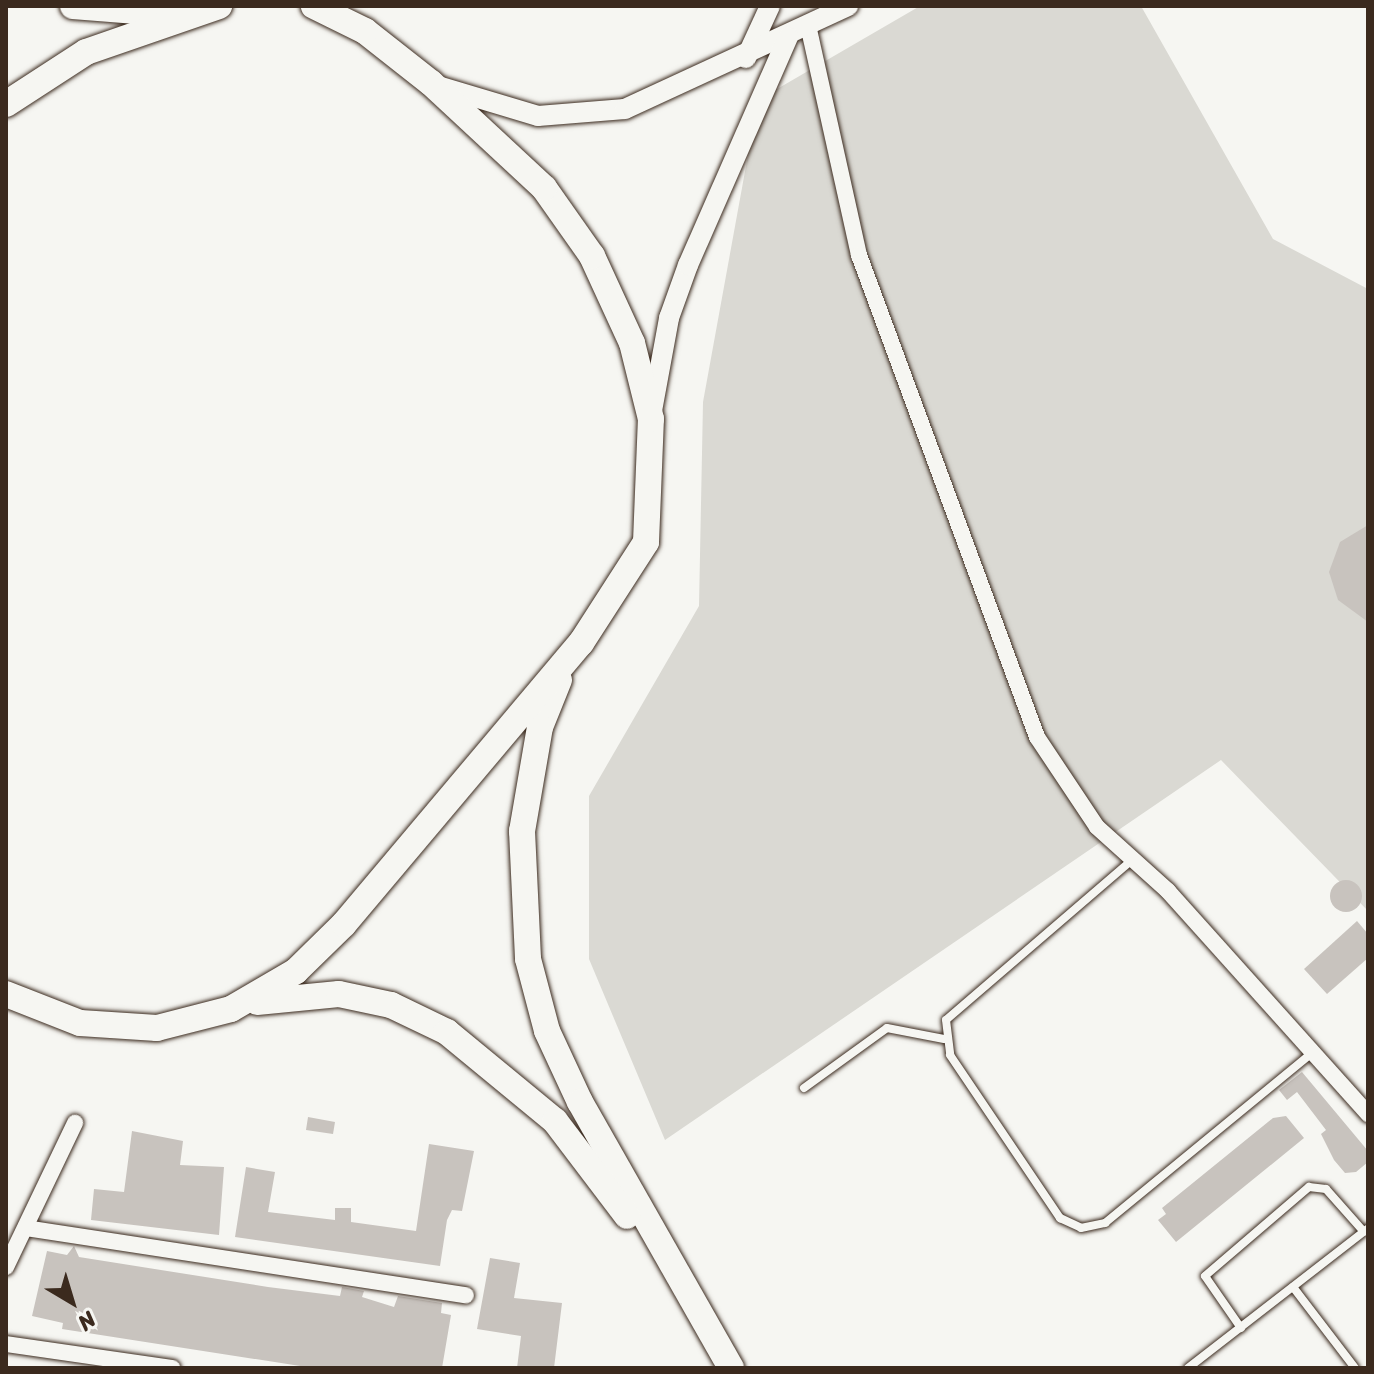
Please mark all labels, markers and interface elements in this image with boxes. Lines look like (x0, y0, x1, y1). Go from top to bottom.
north arrow (32, 1262, 112, 1342)
text: N (69, 1301, 105, 1341)

